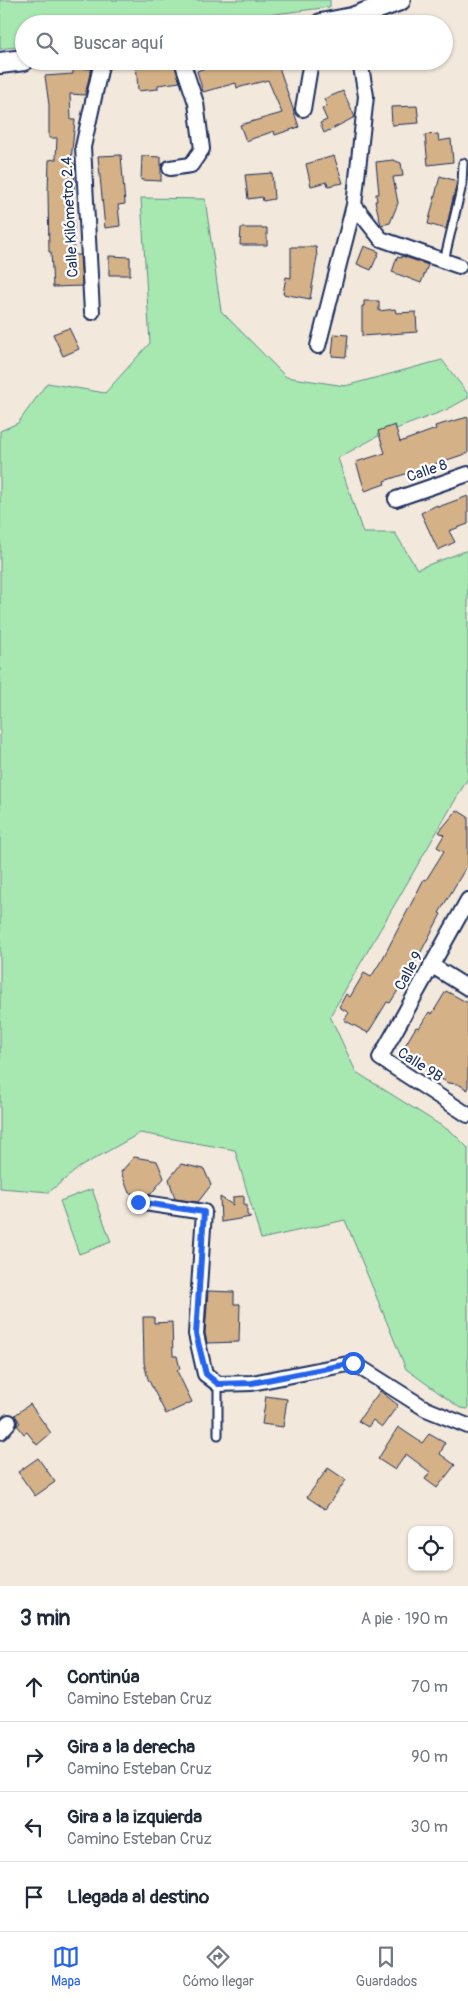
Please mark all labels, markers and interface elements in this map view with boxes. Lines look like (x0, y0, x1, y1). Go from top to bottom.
search box (15, 15, 453, 70)
icon: search (33, 29, 61, 57)
text: Buscar aquí (73, 31, 164, 55)
street label: Calle Kilómetro 2.4 (57, 156, 83, 278)
street label: Calle 8 (404, 455, 450, 487)
street label: Calle 9 (391, 948, 427, 994)
street label: Calle 9B (394, 1043, 446, 1087)
route end (127, 1191, 150, 1214)
route start (342, 1352, 365, 1375)
map controls (408, 1526, 453, 1571)
button: locate (408, 1526, 453, 1571)
text: 3 min (20, 1605, 70, 1632)
text: A pie · 190 m (361, 1609, 448, 1629)
text: Continúa (67, 1665, 140, 1689)
icon: ahead (20, 1673, 48, 1701)
text: 70 m (411, 1677, 448, 1697)
text: Camino Esteban Cruz (67, 1689, 212, 1709)
text: Gira a la derecha (67, 1735, 195, 1759)
icon: right (20, 1743, 48, 1771)
text: 90 m (411, 1747, 448, 1767)
text: Camino Esteban Cruz (67, 1759, 212, 1779)
text: Gira a la izquierda (67, 1805, 202, 1829)
icon: left (20, 1813, 48, 1841)
text: 30 m (410, 1817, 448, 1837)
text: Camino Esteban Cruz (67, 1829, 212, 1849)
icon: arrive (20, 1883, 48, 1911)
text: Llegada al destino (67, 1885, 209, 1909)
tab: Mapa (51, 1943, 81, 1990)
tab: Cómo llegar (183, 1943, 254, 1990)
tab: Guardados (356, 1943, 417, 1990)

